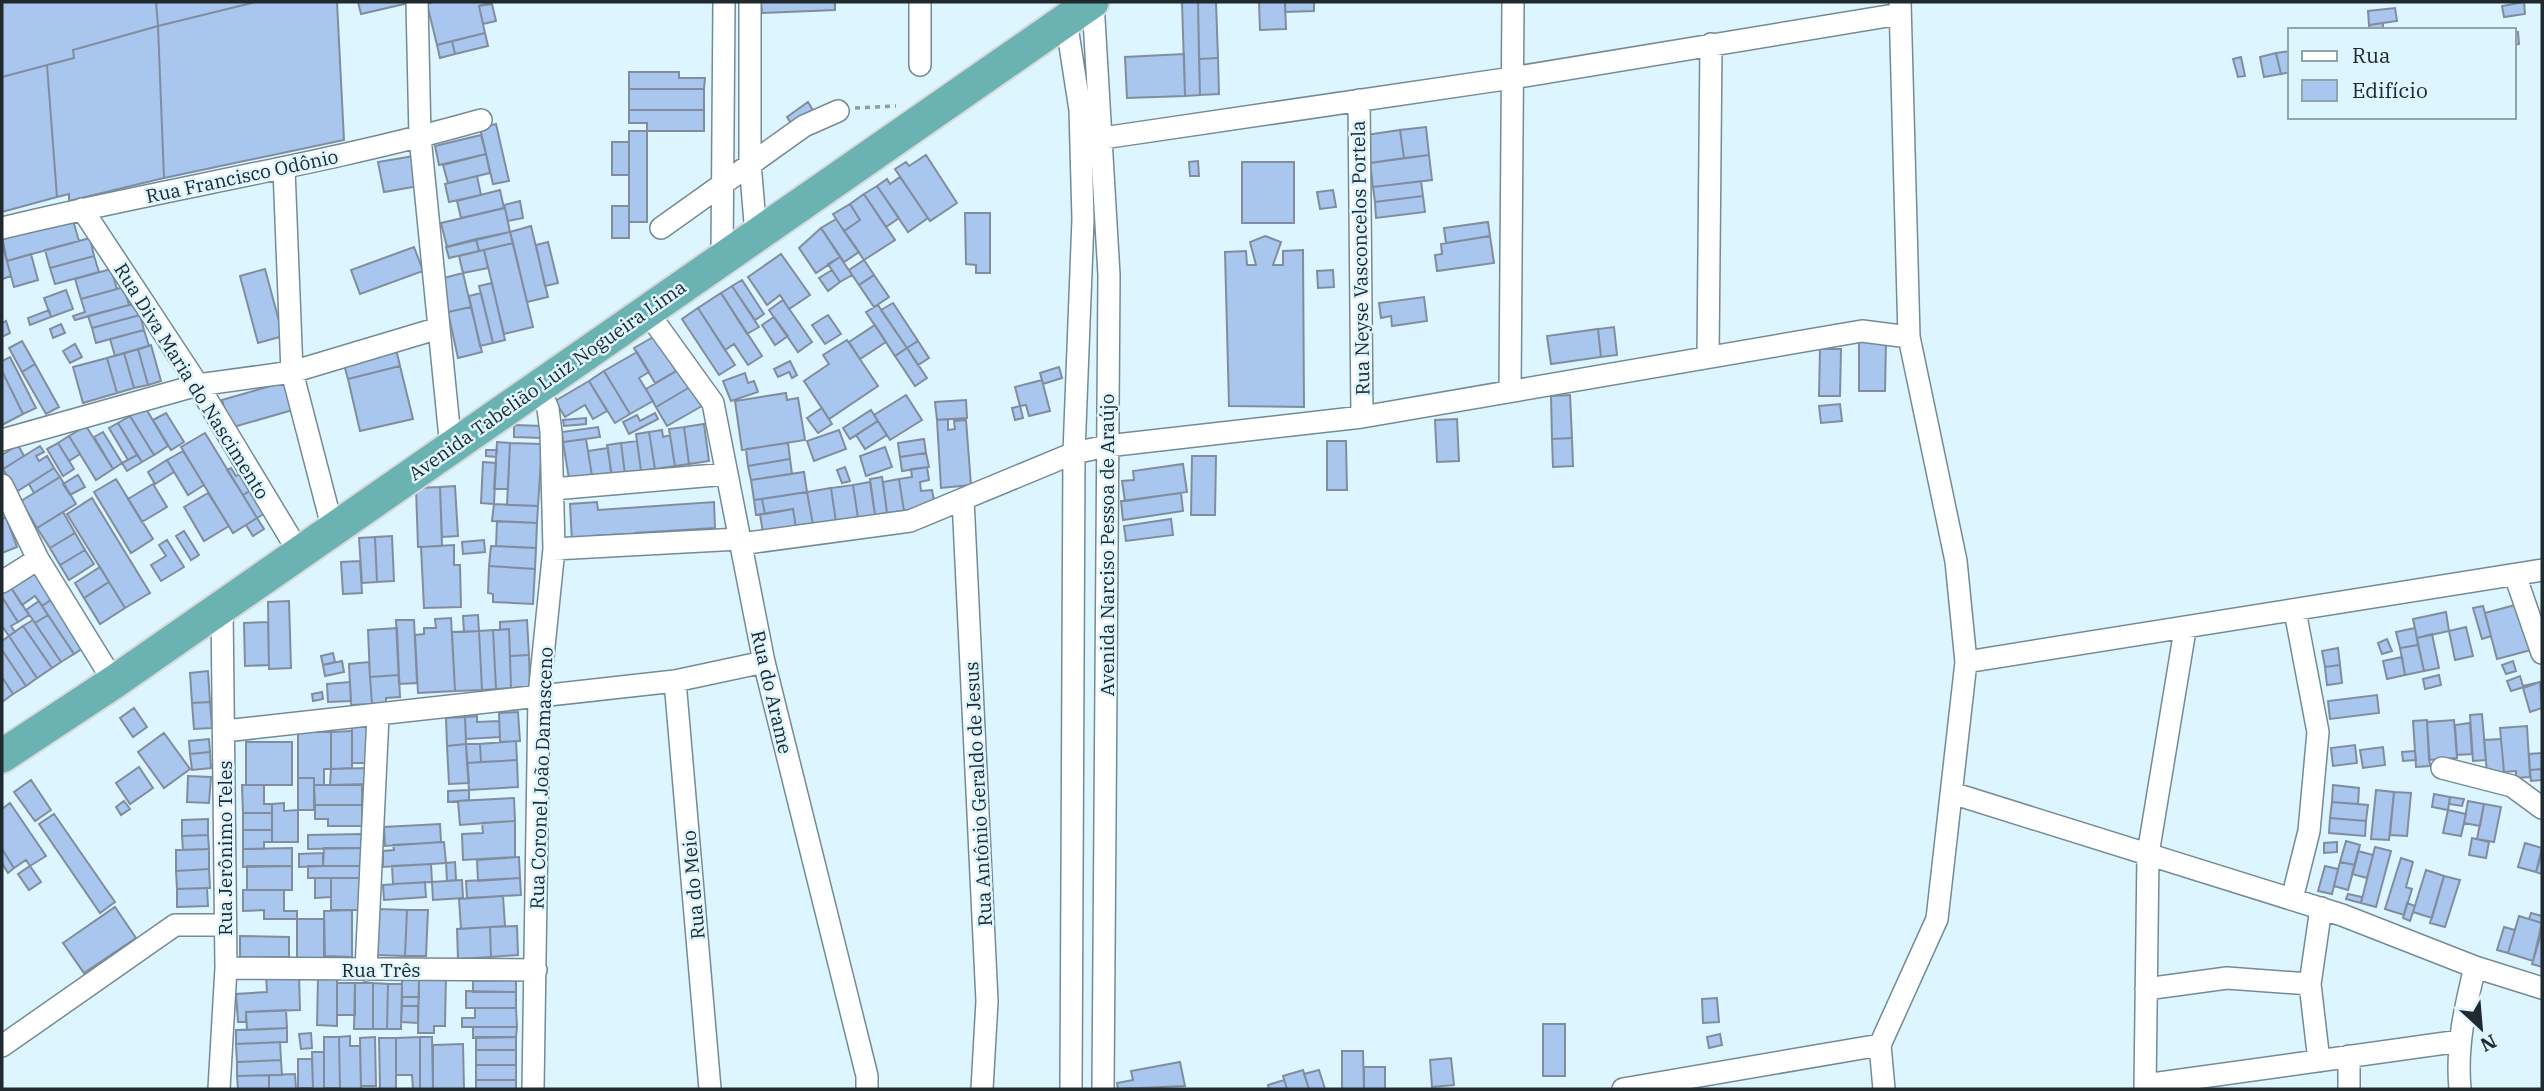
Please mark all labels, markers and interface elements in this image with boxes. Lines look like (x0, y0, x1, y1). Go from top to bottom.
legend (2288, 28, 2516, 119)
text: Rua (2352, 41, 2390, 69)
text: Edifício (2352, 76, 2428, 104)
street label: Rua Neyse Vasconcelos Portela (1346, 120, 1374, 396)
street label: Rua Francisco Odônio (144, 144, 340, 208)
street label: Rua Diva Maria do Nascimento (109, 258, 275, 504)
street label: Avenida Tabelião Luiz Nogueira Lima (404, 275, 690, 485)
street label: Avenida Narciso Pessoa de Araújo (1095, 394, 1119, 696)
street label: Rua do Arame (746, 628, 798, 756)
street label: Rua Coronel João Damasceno (524, 646, 558, 910)
street label: Rua Antônio Geraldo de Jesus (959, 661, 997, 927)
street label: Rua Jerônimo Teles (213, 760, 237, 936)
street label: Rua do Meio (676, 829, 710, 941)
street label: Rua Três (341, 958, 421, 982)
north arrow (2446, 993, 2516, 1063)
text: N (2476, 1029, 2500, 1057)

